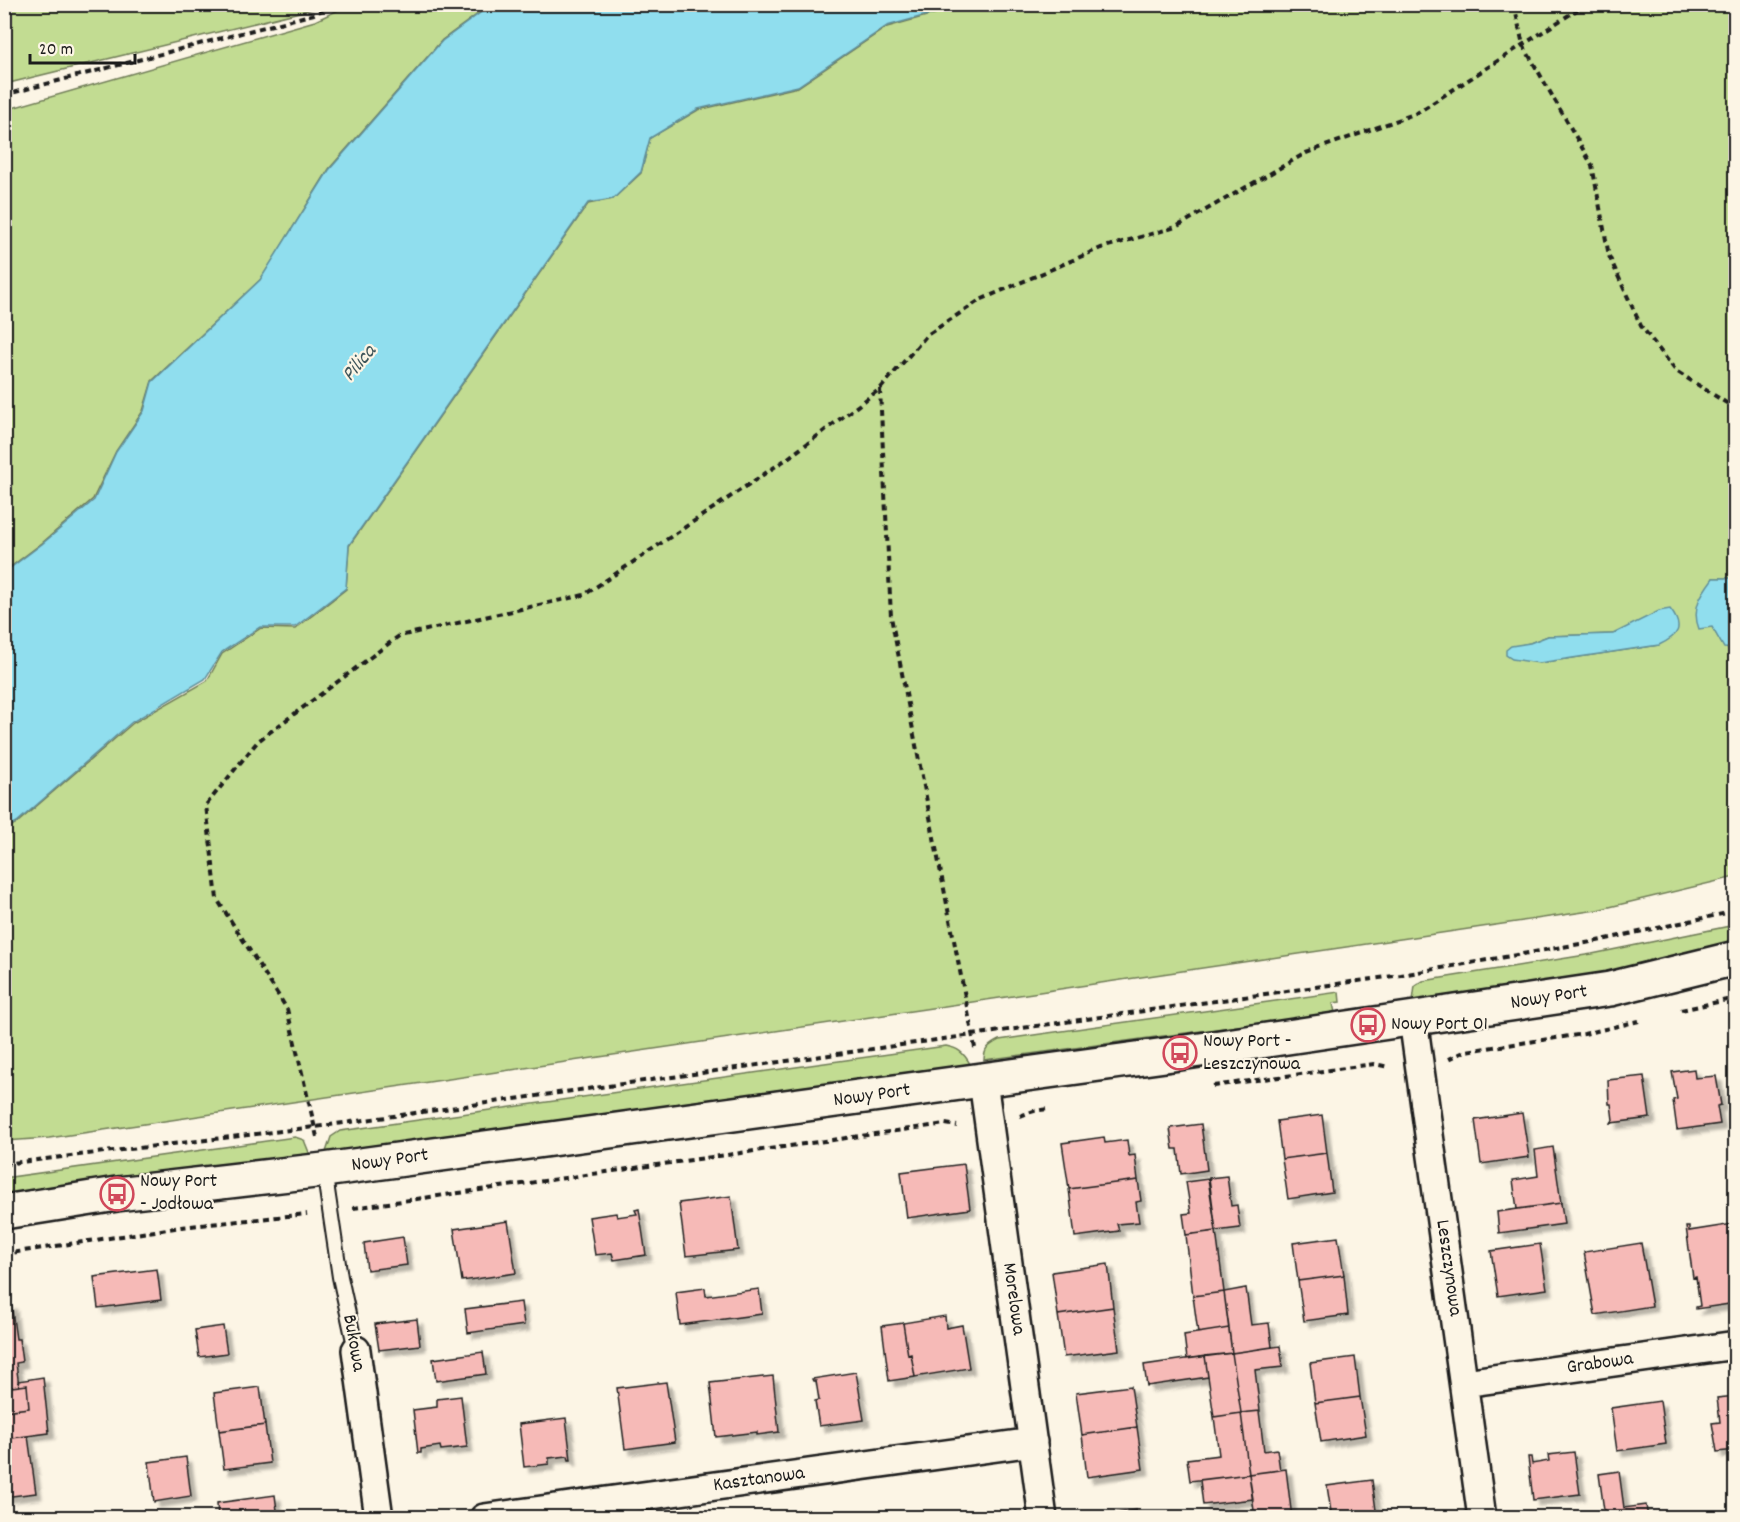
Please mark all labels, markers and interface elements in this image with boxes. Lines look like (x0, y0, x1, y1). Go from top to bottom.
scale bar (30, 27, 135, 65)
text: 20 m (39, 38, 73, 63)
water label: Pilica (335, 338, 385, 389)
street label: Nowy Port (1509, 978, 1589, 1018)
bus stop icon: Nowy Port 01 (1350, 1007, 1386, 1043)
place label: Nowy Port 01 (1391, 1011, 1488, 1039)
place label: Nowy Port - Leszczynowa (1203, 1028, 1301, 1079)
bus stop icon: Nowy Port - Leszczynowa (1162, 1035, 1198, 1071)
street label: Nowy Port (832, 1077, 912, 1115)
street label: Nowy Port (350, 1142, 430, 1180)
place label: Nowy Port - Jodłowa (140, 1168, 217, 1219)
bus stop icon: Nowy Port - Jodłowa (99, 1176, 135, 1212)
street label: Leszczynowa (1427, 1218, 1469, 1319)
street label: Morelowa (994, 1261, 1032, 1338)
street label: Bukowa (334, 1312, 372, 1374)
street label: Grabowa (1565, 1345, 1636, 1383)
street label: Kasztanowa (712, 1460, 807, 1500)

